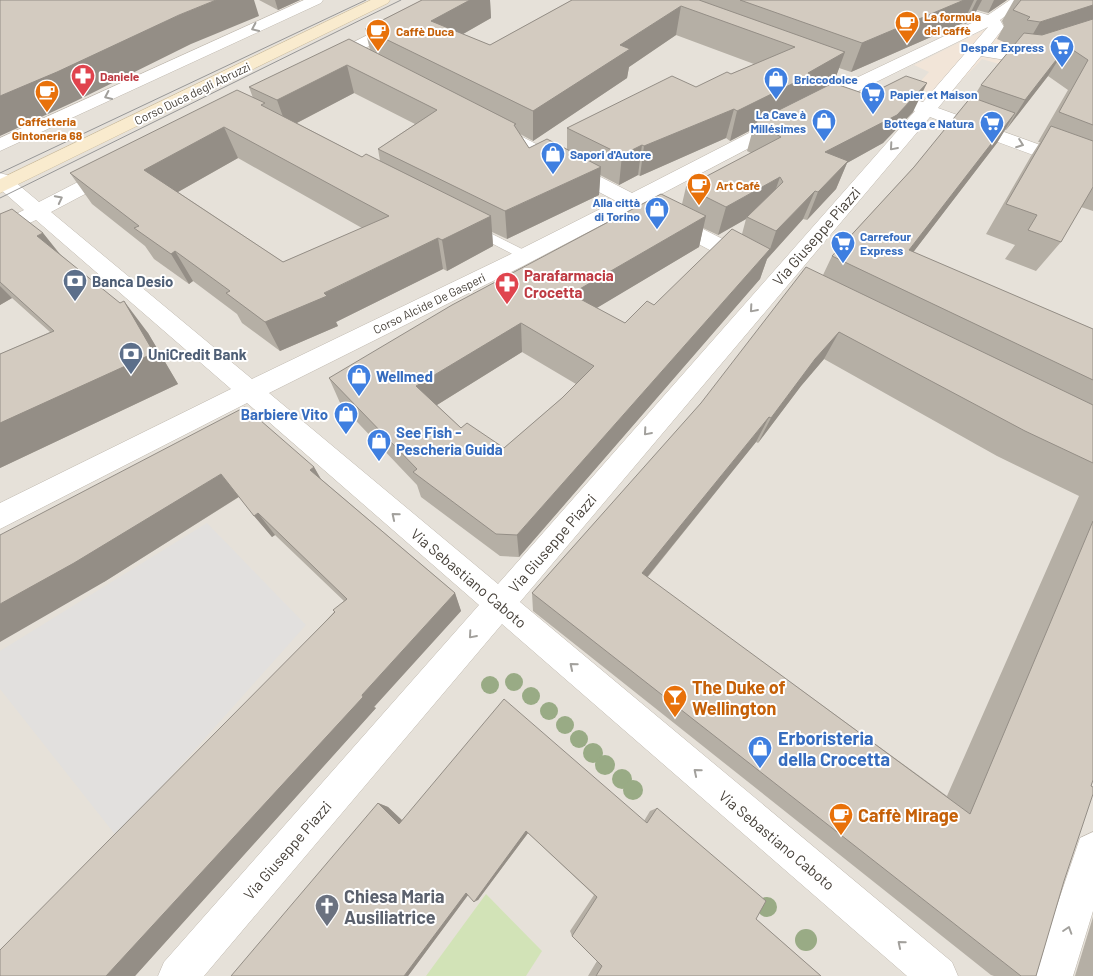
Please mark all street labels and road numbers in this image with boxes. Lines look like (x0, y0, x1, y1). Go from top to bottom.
street label: Corso Duca degli Abruzzi (132, 59, 252, 127)
street label: Via Giuseppe Piazzi (768, 183, 864, 289)
street label: Corso Alcide De Gasperi (371, 270, 487, 336)
street label: Via Giuseppe Piazzi (504, 490, 600, 596)
street label: Via Sebastiano Caboto (407, 524, 531, 632)
street label: Via Sebastiano Caboto (715, 786, 839, 894)
street label: Via Giuseppe Piazzi (239, 797, 335, 903)

